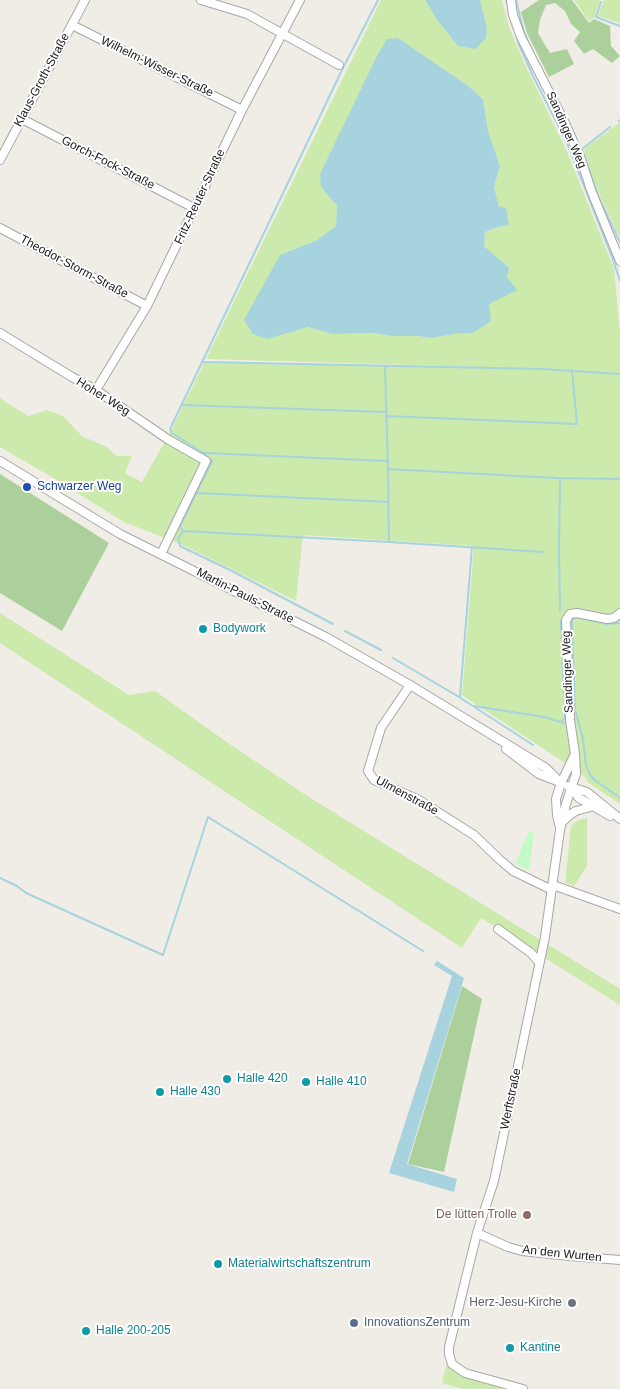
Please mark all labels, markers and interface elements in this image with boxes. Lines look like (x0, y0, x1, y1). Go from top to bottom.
street label: Klaus-Groth-Straße (11, 31, 73, 129)
street label: Wilhelm-Wisser-Straße (98, 33, 216, 101)
street label: Sandinger Weg (543, 89, 589, 171)
street label: Gorch-Fock-Straße (59, 133, 157, 193)
street label: Fritz-Reuter-Straße (172, 147, 228, 247)
street label: Theodor-Storm-Straße (17, 232, 131, 302)
street label: Hoher Weg (74, 375, 132, 419)
place label: Schwarzer Weg (37, 480, 121, 494)
marker: Schwarzer Weg (21, 481, 33, 493)
street label: Martin-Pauls-Straße (194, 565, 296, 627)
place label: Bodywork (213, 622, 266, 636)
marker: Bodywork (197, 623, 209, 635)
street label: Sandinger Weg (559, 631, 577, 713)
street label: Ulmenstraße (373, 774, 441, 818)
street label: Werftstraße (497, 1067, 525, 1131)
place label: Halle 420 (237, 1072, 288, 1086)
marker: Halle 420 (221, 1073, 233, 1085)
place label: Halle 410 (316, 1075, 367, 1089)
marker: Halle 410 (300, 1076, 312, 1088)
place label: Halle 430 (170, 1085, 221, 1099)
marker: Halle 430 (154, 1086, 166, 1098)
place label: De lütten Trolle (436, 1208, 517, 1222)
marker: De lütten Trolle (521, 1209, 533, 1221)
street label: An den Wurten (522, 1243, 602, 1265)
place label: Materialwirtschaftszentrum (228, 1257, 371, 1271)
marker: Materialwirtschaftszentrum (212, 1258, 224, 1270)
place label: Herz-Jesu-Kirche (469, 1296, 562, 1310)
marker: Herz-Jesu-Kirche (566, 1297, 578, 1309)
place label: InnovationsZentrum (364, 1316, 470, 1330)
marker: InnovationsZentrum (348, 1317, 360, 1329)
place label: Halle 200-205 (96, 1324, 171, 1338)
marker: Halle 200-205 (80, 1325, 92, 1337)
place label: Kantine (520, 1341, 561, 1355)
marker: Kantine (504, 1342, 516, 1354)

